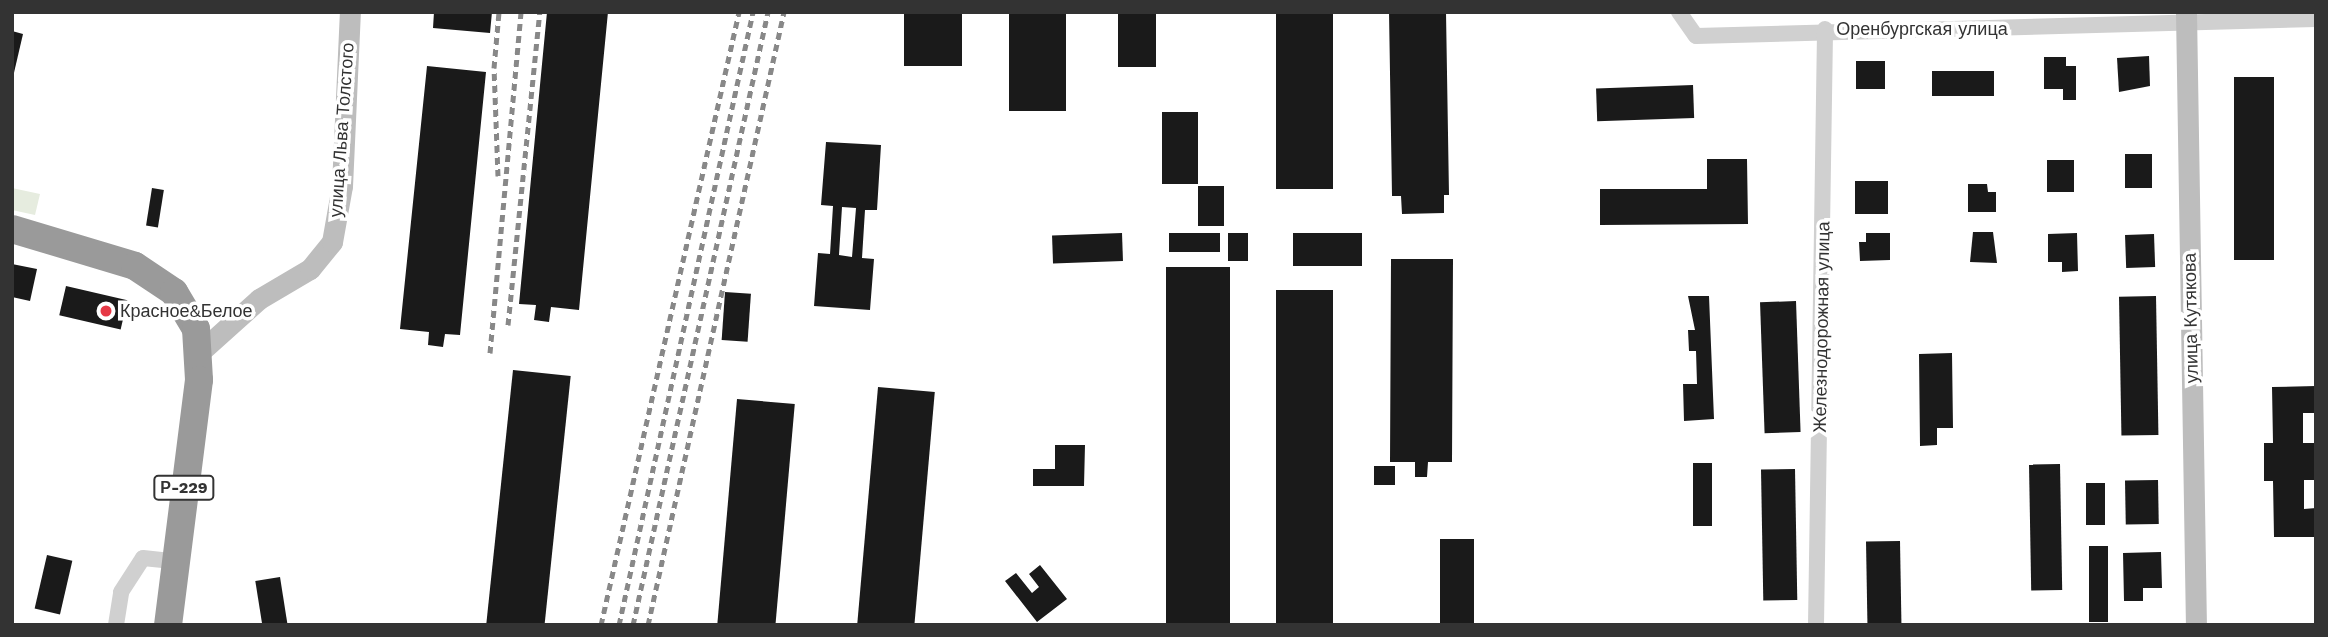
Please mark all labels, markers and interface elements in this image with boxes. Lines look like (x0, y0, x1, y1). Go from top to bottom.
street label: Оренбургская улица (1836, 18, 2008, 40)
street label: улица Льва Толстого (325, 42, 359, 218)
street label: Железнодорожная улица (1809, 221, 1835, 433)
street label: улица Кутякова (2179, 253, 2203, 383)
place label: Красное&Белое (120, 300, 253, 322)
marker: Красное&Белое (98, 303, 114, 319)
road number: Р-229 (152, 475, 216, 500)

